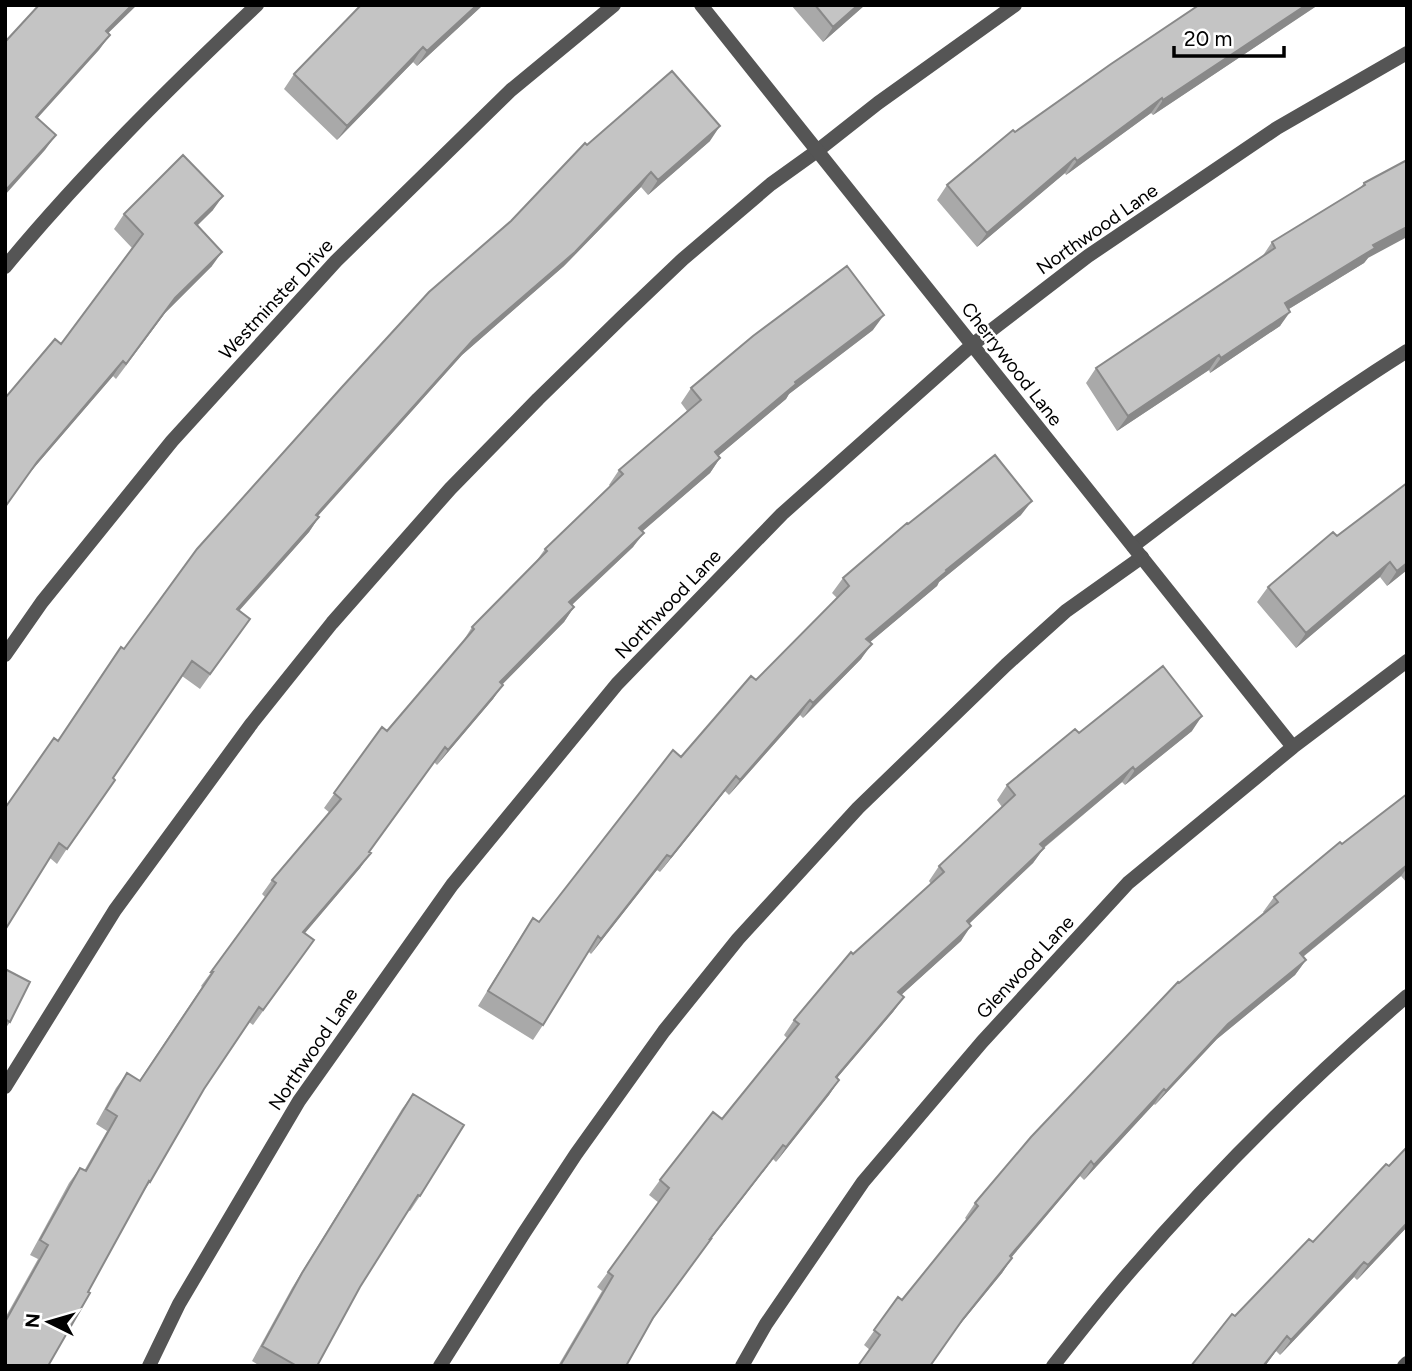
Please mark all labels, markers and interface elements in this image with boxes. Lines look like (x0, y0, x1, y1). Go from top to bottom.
scale bar (1174, 14, 1284, 58)
text: 20 m (1184, 26, 1232, 51)
street label: Northwood Lane (1032, 179, 1162, 279)
street label: Westminster Drive (214, 234, 338, 364)
street label: Cherrywood Lane (957, 298, 1067, 430)
street label: Northwood Lane (610, 545, 726, 663)
street label: Glenwood Lane (971, 911, 1079, 1023)
street label: Northwood Lane (264, 983, 362, 1115)
north arrow (14, 1287, 84, 1357)
text: N (20, 1312, 45, 1329)

